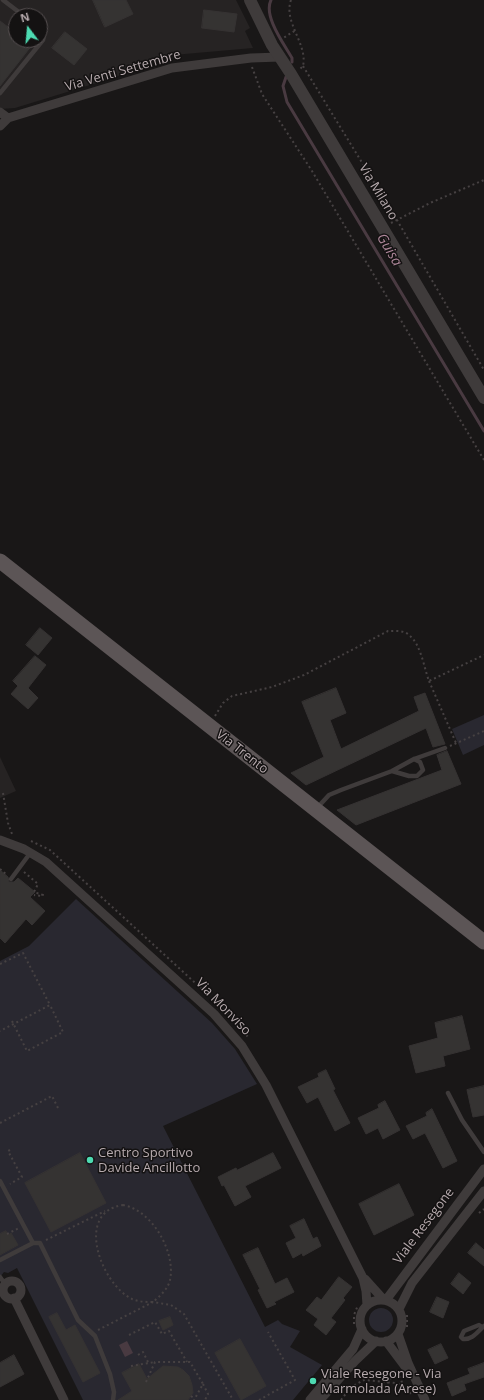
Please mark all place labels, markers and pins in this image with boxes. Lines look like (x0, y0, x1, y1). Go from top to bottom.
place label: Centro Sportivo Davide Ancillotto (98, 1145, 200, 1176)
marker: Centro Sportivo Davide Ancillotto (85, 1155, 95, 1165)
place label: Viale Resegone - Via Marmolada (Arese) (321, 1366, 441, 1397)
marker: Viale Resegone - Via Marmolada (Arese) (308, 1376, 318, 1386)

